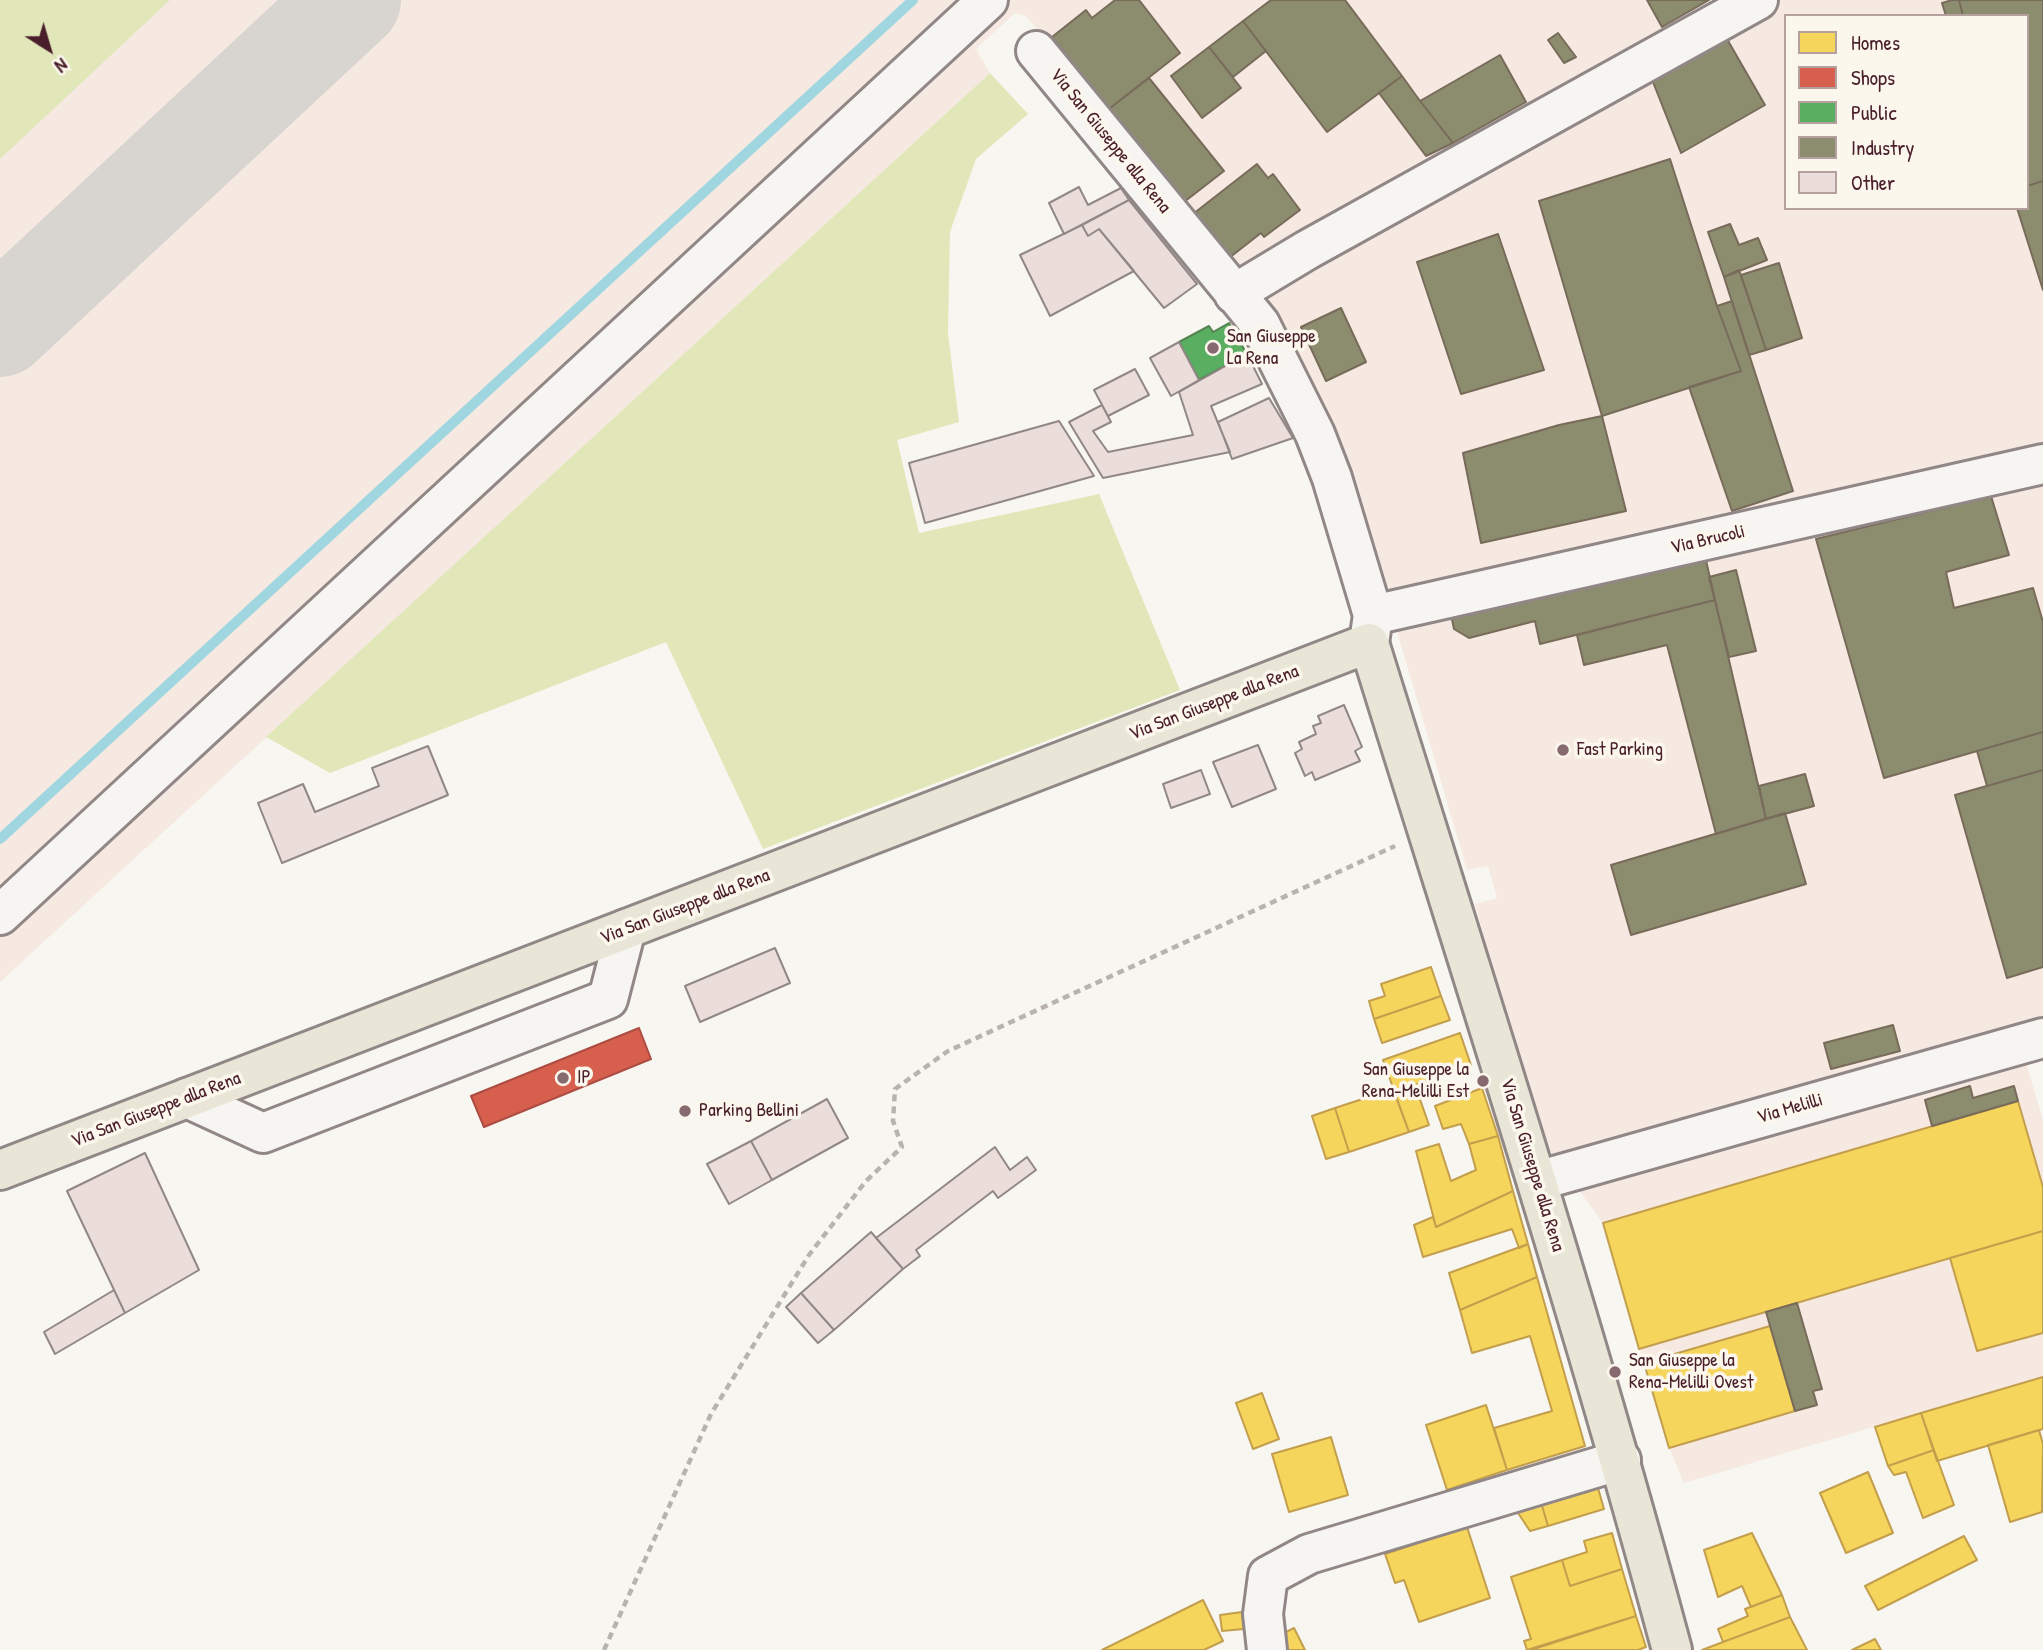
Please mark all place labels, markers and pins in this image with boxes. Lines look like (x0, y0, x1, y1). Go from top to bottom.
place label: San Giuseppe La Rena (1227, 326, 1316, 370)
marker: San Giuseppe La Rena (1205, 340, 1221, 356)
place label: Fast Parking (1577, 739, 1663, 761)
marker: Fast Parking (1555, 742, 1571, 758)
place label: San Giuseppe la Rena-Melilli Est (1362, 1059, 1469, 1103)
place label: IP (577, 1067, 591, 1089)
marker: IP (555, 1070, 571, 1086)
marker: San Giuseppe la Rena-Melilli Est (1475, 1073, 1491, 1089)
place label: Parking Bellini (699, 1100, 799, 1122)
marker: Parking Bellini (677, 1103, 693, 1119)
place label: San Giuseppe la Rena-Melilli Ovest (1629, 1350, 1753, 1394)
marker: San Giuseppe la Rena-Melilli Ovest (1607, 1364, 1623, 1380)

